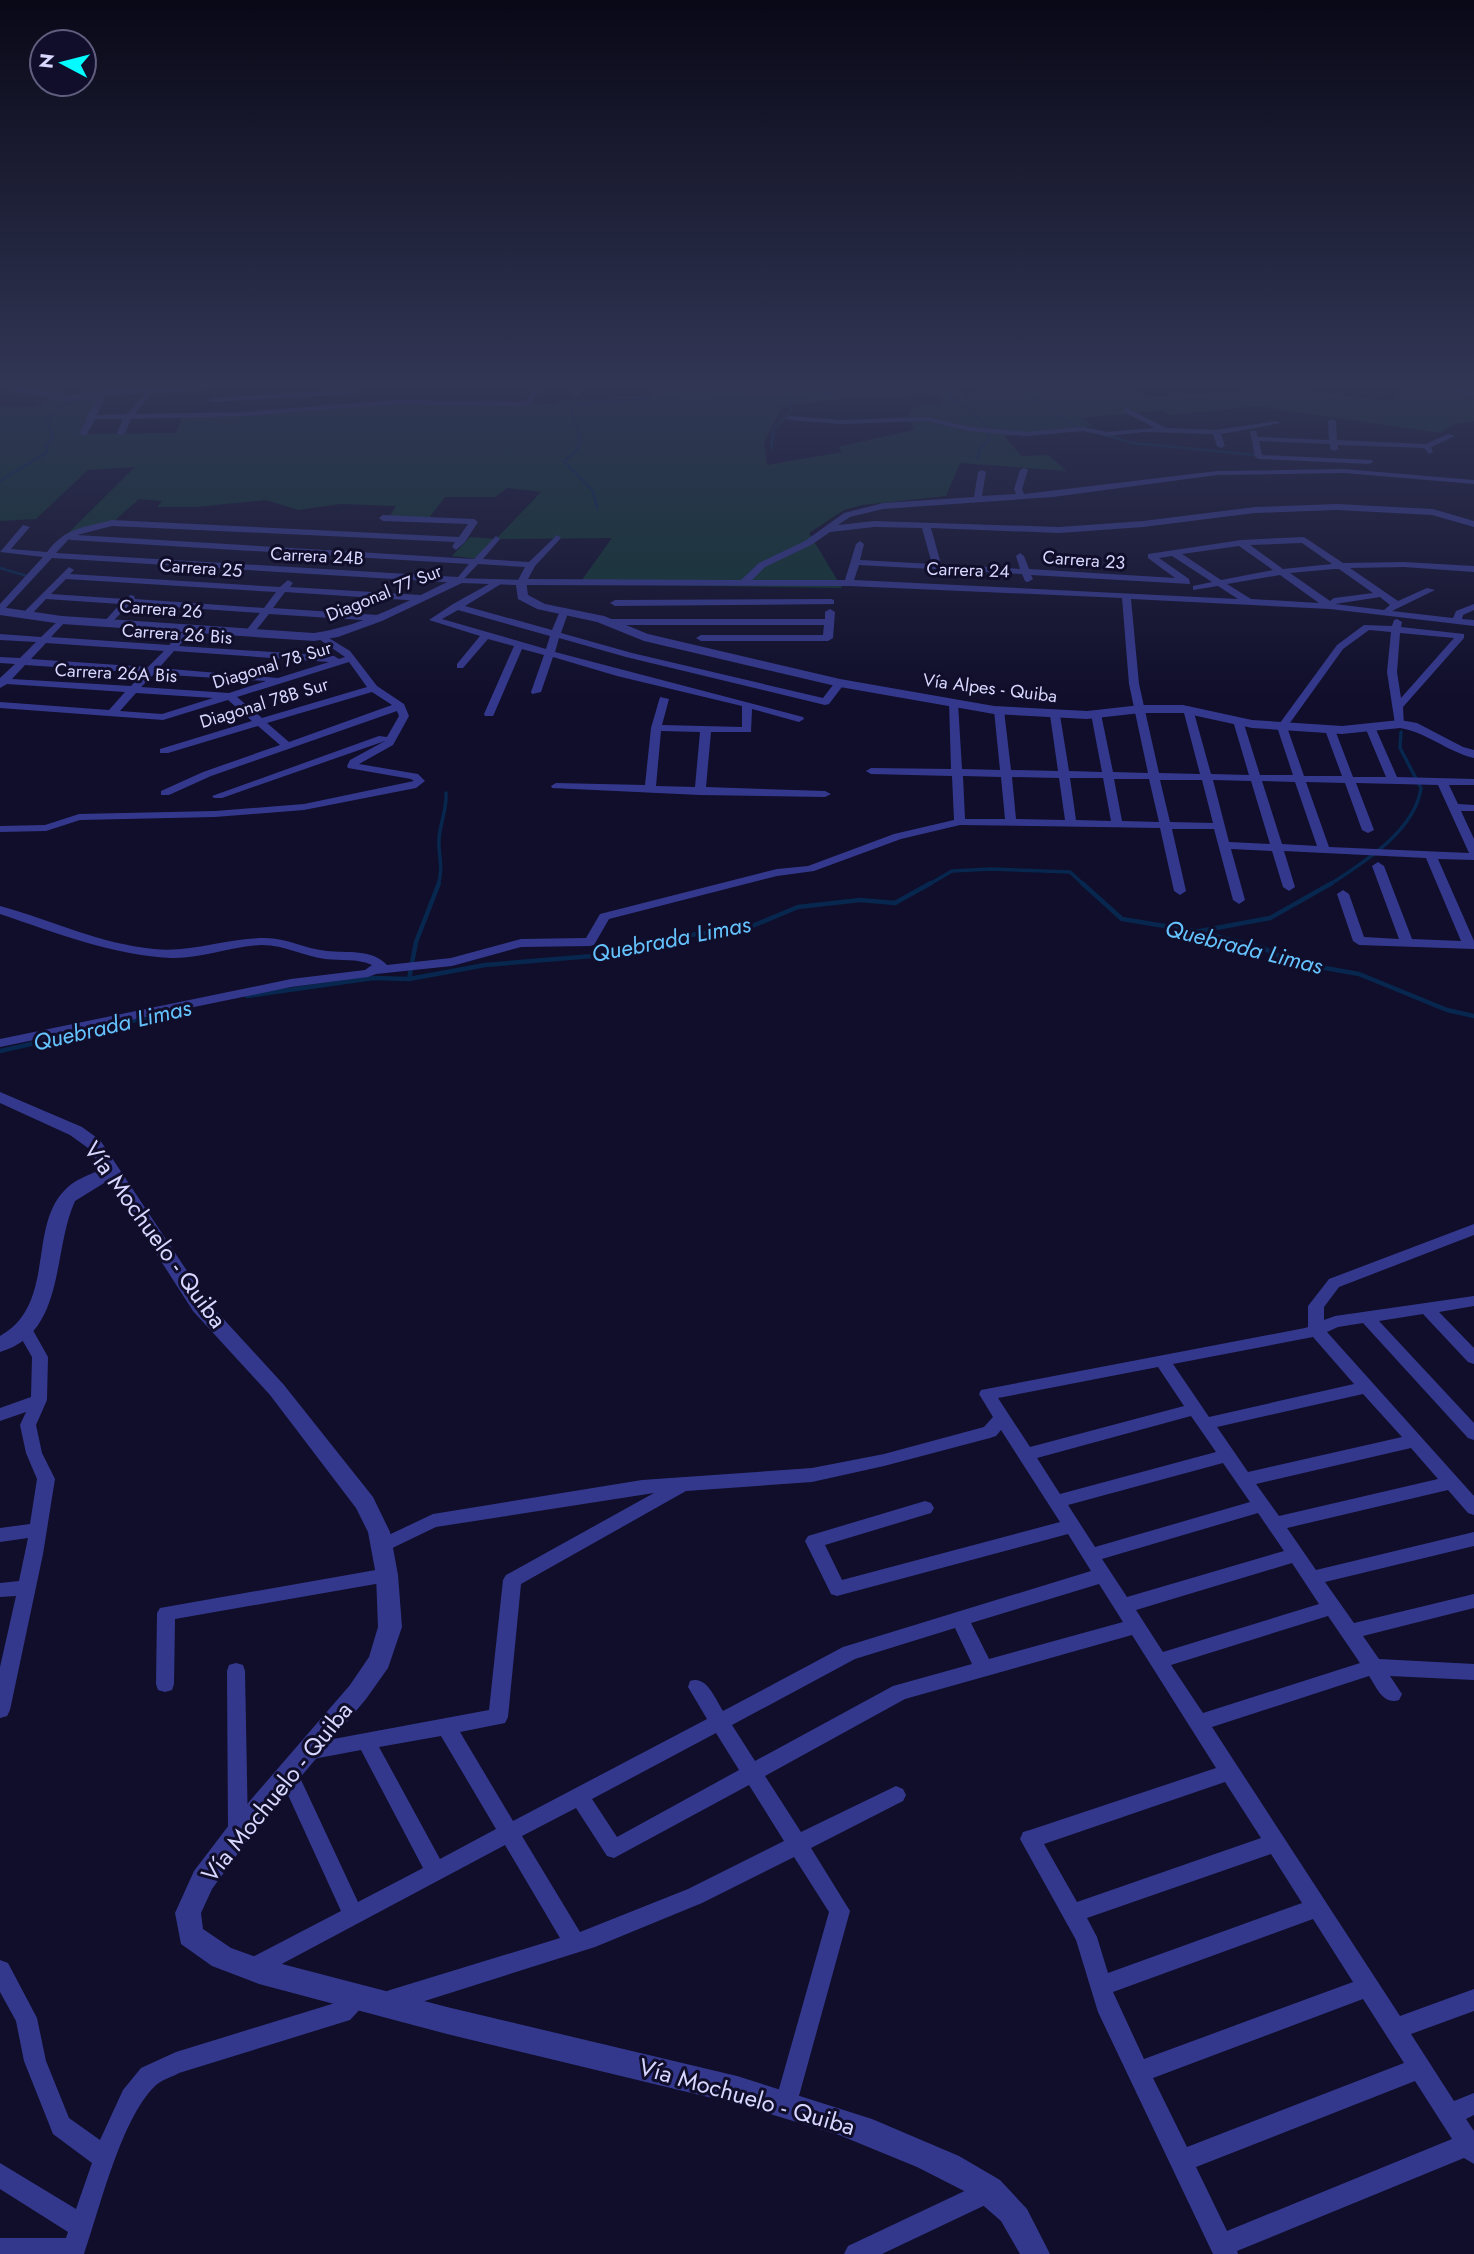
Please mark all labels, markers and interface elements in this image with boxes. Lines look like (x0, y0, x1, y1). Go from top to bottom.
north arrow (28, 28, 98, 98)
text: N (32, 52, 61, 70)
street label: Carrera 24B (270, 541, 364, 571)
street label: Carrera 23 (1042, 544, 1126, 576)
street label: Carrera 25 (159, 552, 243, 584)
street label: Carrera 24 (926, 556, 1010, 584)
street label: Diagonal 77 Sur (322, 558, 447, 628)
street label: Carrera 26 (119, 593, 203, 625)
street label: Carrera 26 Bis (121, 617, 233, 651)
street label: Diagonal 78 Sur (209, 634, 336, 695)
street label: Carrera 26A Bis (54, 657, 178, 689)
street label: Vía Alpes - Quiba (921, 667, 1059, 709)
street label: Diagonal 78B Sur (196, 671, 332, 735)
water label: Quebrada Limas (589, 907, 754, 971)
water label: Quebrada Limas (1162, 911, 1327, 983)
water label: Quebrada Limas (30, 990, 195, 1060)
street label: Vía Mochuelo - Quiba (76, 1134, 235, 1335)
street label: Vía Mochuelo - Quiba (193, 1694, 361, 1890)
street label: Vía Mochuelo - Quiba (635, 2049, 859, 2144)

